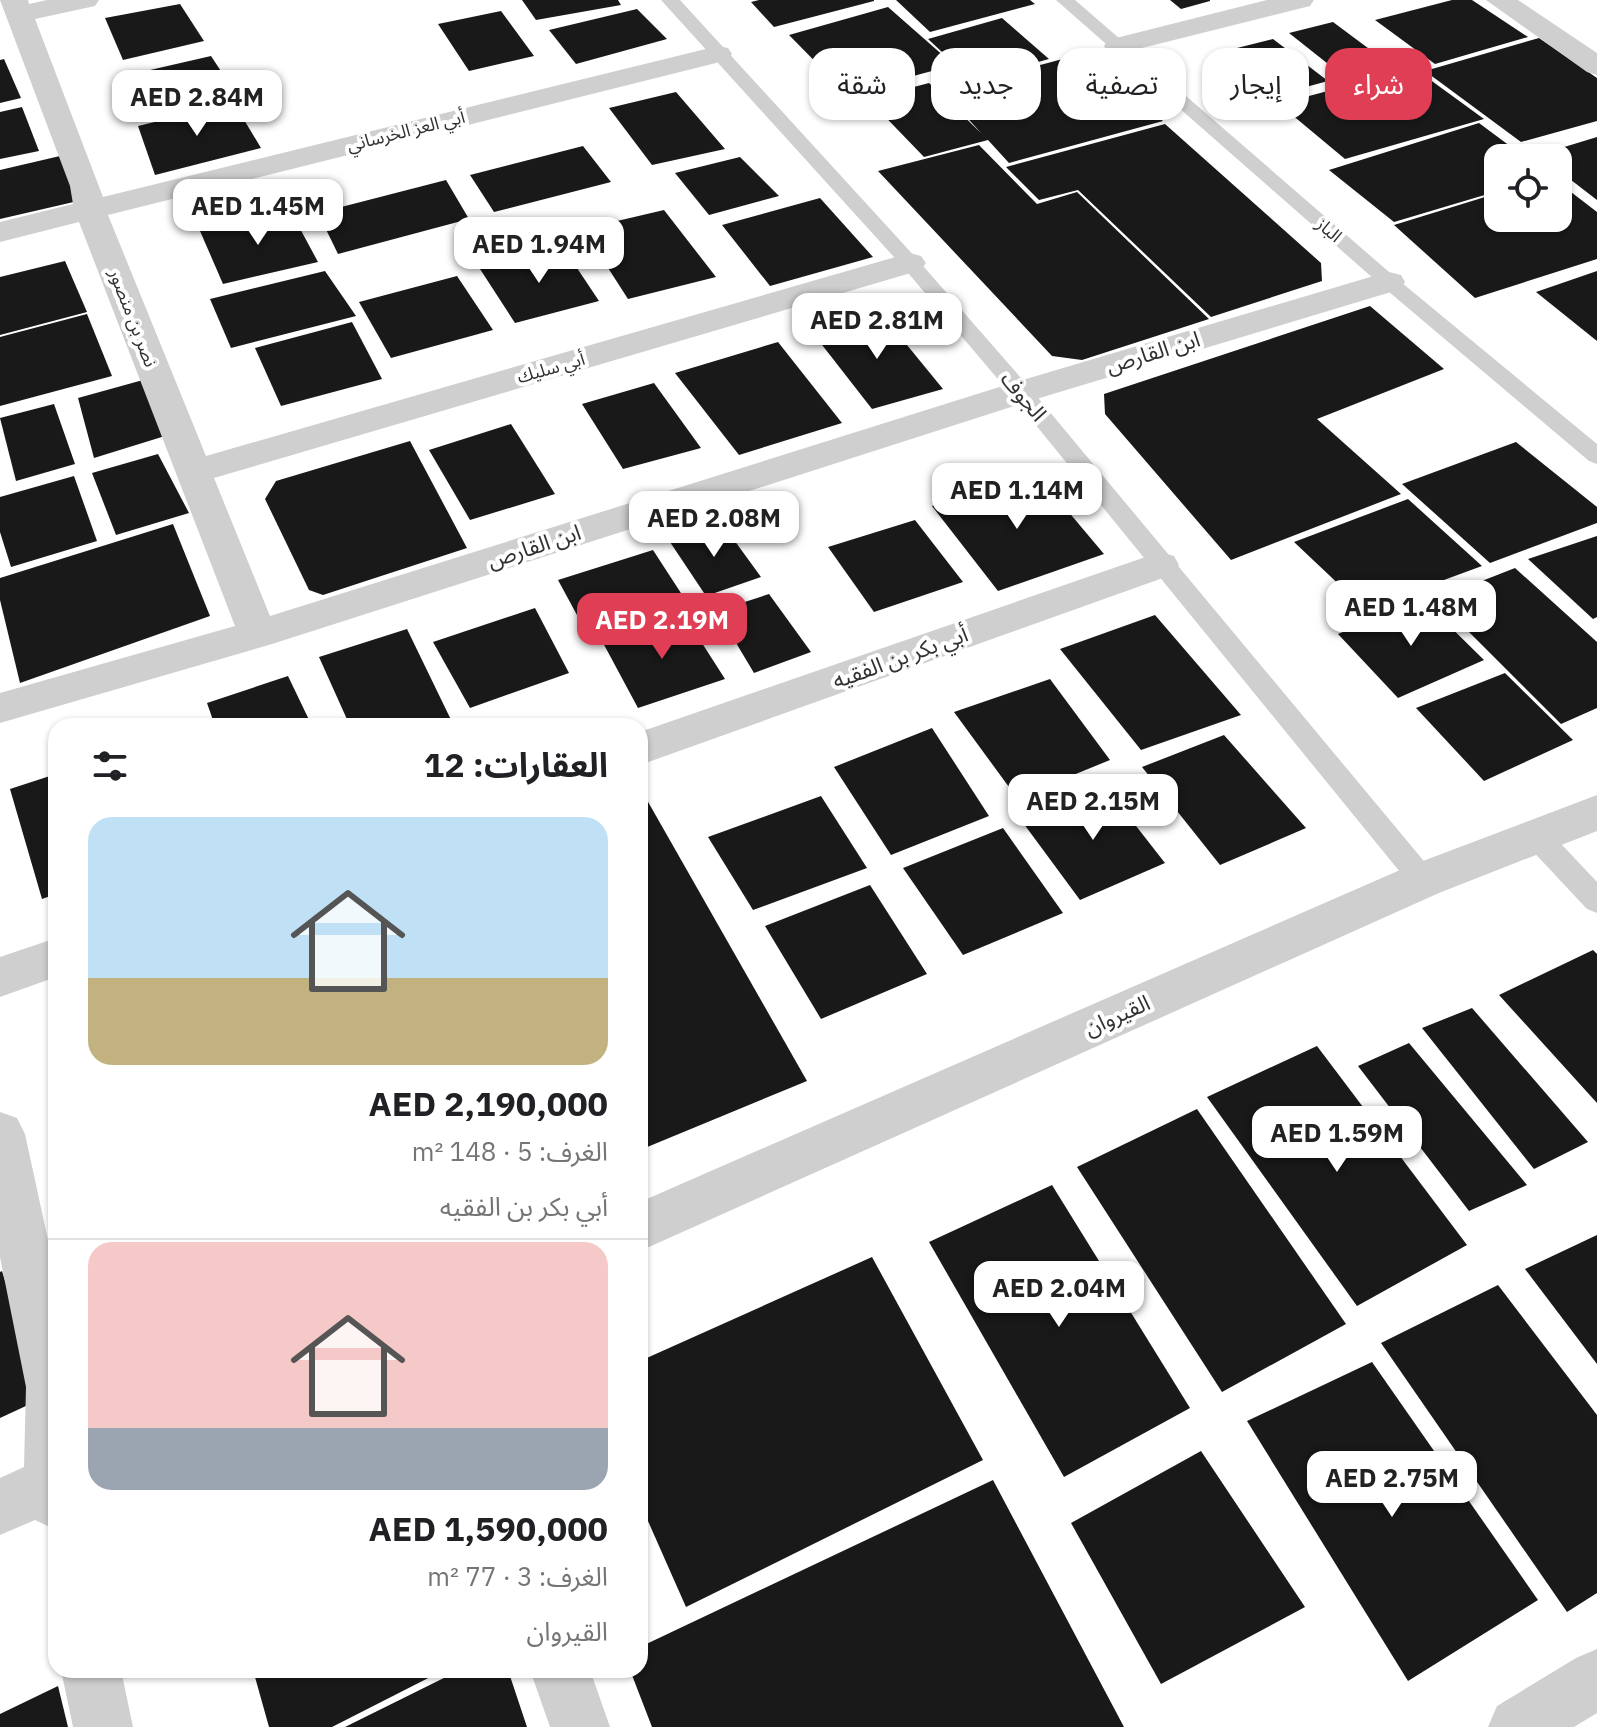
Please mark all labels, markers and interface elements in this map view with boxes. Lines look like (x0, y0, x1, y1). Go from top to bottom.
chip: شقة (809, 48, 915, 120)
chip: جديد (931, 48, 1041, 120)
chip: تصفية (1057, 48, 1186, 120)
chip: إيجار (1202, 48, 1309, 120)
chip: شراء (1325, 48, 1432, 120)
pin: AED 2.84M (105, 70, 289, 138)
text: AED 2.84M (130, 79, 264, 113)
street label: أبي العز الخرساني (345, 105, 468, 158)
map controls (1484, 144, 1572, 232)
button: locate (1484, 144, 1572, 232)
pin: AED 1.45M (166, 179, 350, 247)
text: AED 1.45M (191, 188, 325, 222)
street label: الباز (1311, 211, 1347, 247)
pin: AED 1.94M (447, 217, 631, 285)
text: AED 1.94M (472, 226, 606, 260)
street label: نصر بن منصور (104, 265, 163, 370)
pin: AED 2.81M (785, 293, 969, 361)
text: AED 2.81M (810, 302, 944, 336)
street label: ابن القارص (1102, 324, 1203, 380)
street label: أبي سليك (514, 347, 588, 390)
street label: الجوف (995, 365, 1054, 427)
pin: AED 1.14M (925, 463, 1109, 531)
text: AED 1.14M (950, 472, 1084, 506)
pin: AED 2.08M (622, 491, 806, 559)
text: AED 2.08M (647, 500, 781, 534)
street label: ابن القارص (483, 517, 584, 574)
pin: AED 1.48M (1319, 580, 1503, 648)
text: AED 1.48M (1344, 589, 1478, 623)
pin: AED 2.19M (570, 593, 754, 661)
text: AED 2.19M (595, 602, 729, 636)
street label: أبي بكر بن الفقيه (828, 619, 973, 697)
text: العقارات: 12 (424, 742, 608, 786)
icon: filters (88, 744, 132, 788)
pin: AED 2.15M (1001, 774, 1185, 842)
text: AED 2.15M (1026, 783, 1160, 817)
icon: home (276, 869, 420, 1013)
street label: القيروان (1079, 987, 1154, 1042)
text: AED 2,190,000 (368, 1081, 608, 1125)
pin: AED 1.59M (1245, 1106, 1429, 1174)
text: AED 1.59M (1270, 1115, 1404, 1149)
text: الغرف: 5 · 148 m² (412, 1134, 608, 1168)
text: أبي بكر بن الفقيه (440, 1189, 608, 1223)
pin: AED 2.04M (967, 1261, 1151, 1329)
text: AED 2.04M (992, 1270, 1126, 1304)
icon: home (276, 1294, 420, 1438)
pin: AED 2.75M (1300, 1451, 1484, 1519)
text: AED 2.75M (1325, 1460, 1459, 1494)
text: AED 1,590,000 (368, 1506, 608, 1550)
text: الغرف: 3 · 77 m² (427, 1559, 608, 1593)
text: القيروان (527, 1614, 608, 1648)

